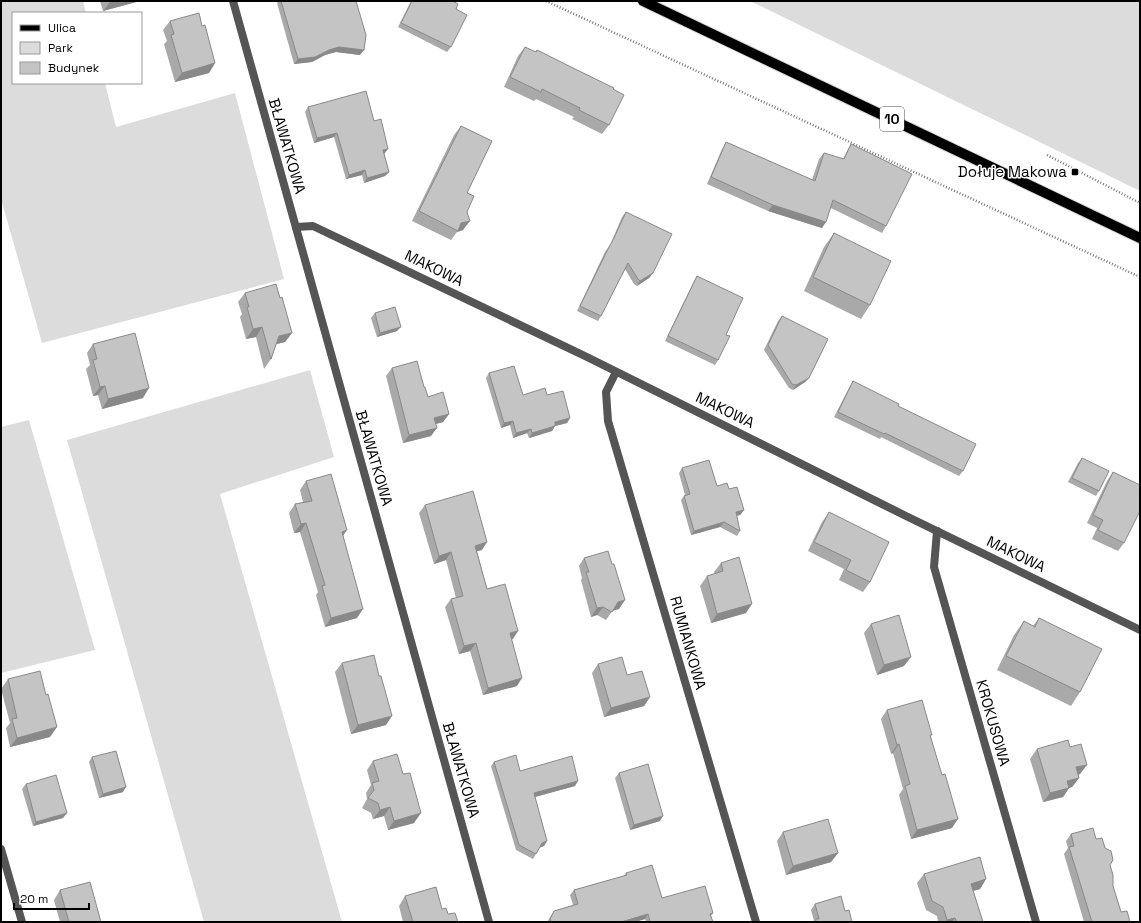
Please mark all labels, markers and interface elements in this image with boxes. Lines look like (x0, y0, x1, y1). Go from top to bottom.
legend (12, 12, 142, 84)
text: Ulica (48, 20, 76, 36)
text: Park (48, 40, 73, 56)
text: Budynek (48, 60, 100, 76)
street label: BŁAWATKOWA (265, 96, 310, 196)
road number: 10 (880, 107, 904, 131)
place label: Dołuje Makowa (958, 162, 1067, 181)
marker: Dołuje Makowa (1070, 167, 1080, 177)
street label: MAKOWA (402, 245, 467, 290)
street label: MAKOWA (693, 387, 758, 432)
street label: BŁAWATKOWA (352, 408, 397, 508)
street label: MAKOWA (984, 531, 1049, 576)
street label: RUMIANKOWA (666, 594, 711, 692)
street label: KROKUSOWA (972, 677, 1015, 769)
street label: BŁAWATKOWA (439, 720, 484, 820)
scale bar (14, 885, 89, 911)
text: 20 m (20, 891, 48, 907)

